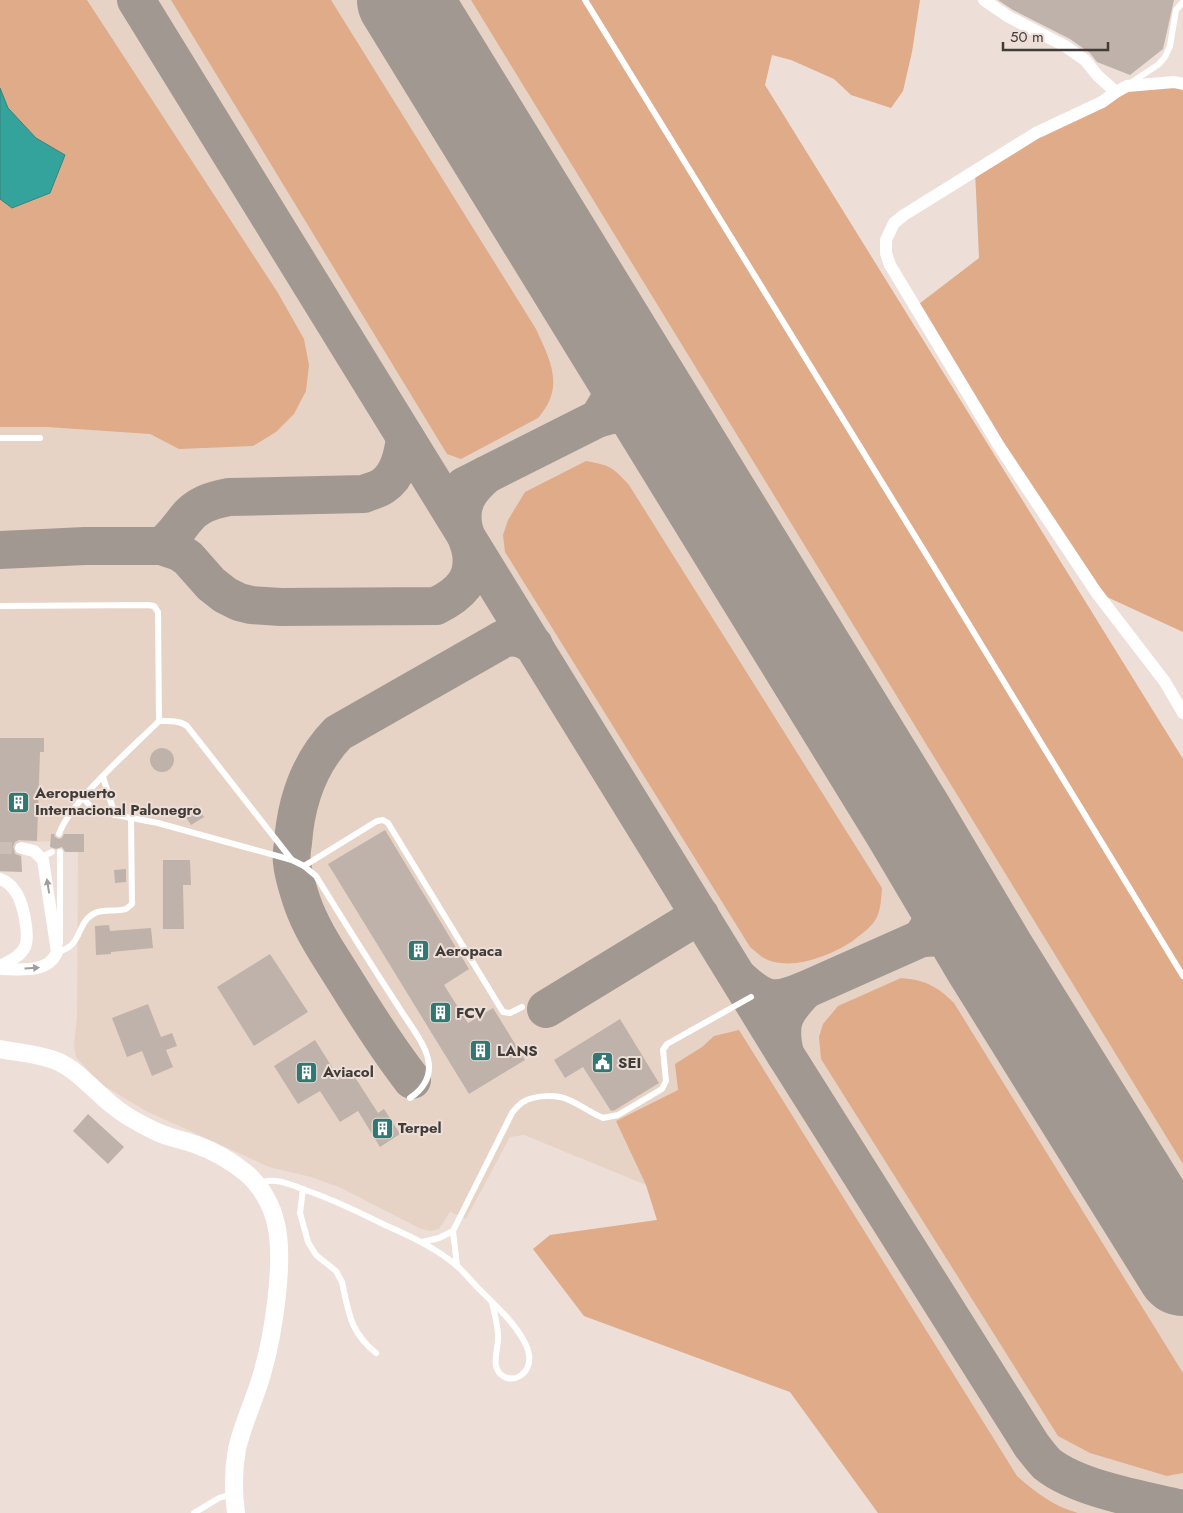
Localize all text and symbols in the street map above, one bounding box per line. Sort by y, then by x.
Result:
scale bar [1003,20,1108,52]
text: 50 m [1010,26,1044,48]
place label: Aeropuerto Internacional Palonegro [34,782,202,821]
building icon: Aeropuerto Internacional Palonegro [7,790,31,814]
one-way arrow [43,878,51,894]
building icon: Aeropaca [407,939,431,963]
place label: Aeropaca [434,940,502,962]
one-way arrow [24,963,40,971]
building icon: FCV [428,1001,452,1025]
place label: FCV [456,1002,487,1024]
building icon: LANS [469,1039,493,1063]
place label: LANS [497,1040,538,1062]
public building icon: SEI [590,1051,614,1075]
place label: SEI [618,1052,641,1074]
building icon: Aviacol [295,1060,319,1084]
place label: Aviacol [322,1061,374,1083]
building icon: Terpel [370,1116,394,1140]
place label: Terpel [398,1117,442,1139]

